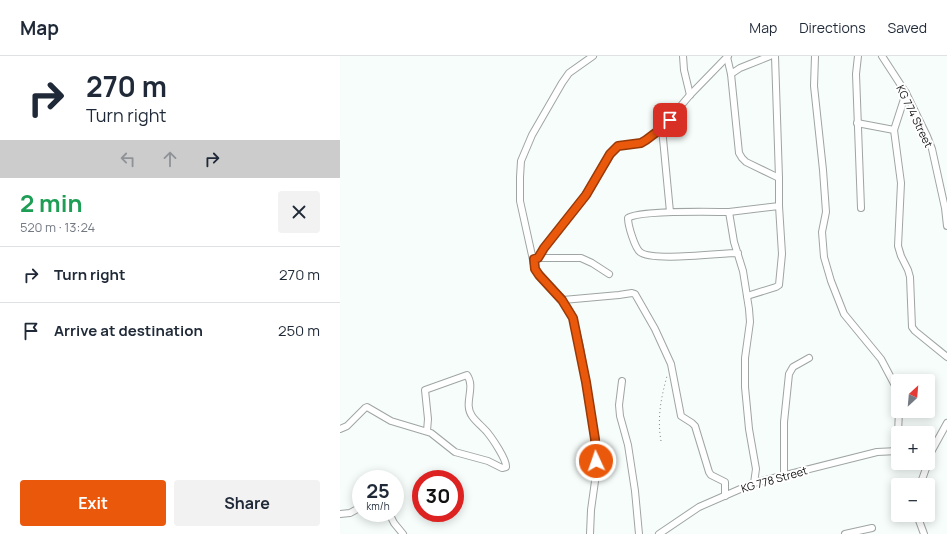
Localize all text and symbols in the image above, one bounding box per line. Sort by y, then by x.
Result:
text: Map [20,15,59,41]
text: Map [749,18,777,37]
text: Directions [799,18,866,37]
text: Saved [888,18,927,37]
text: 270 m [86,67,167,105]
icon: right [20,72,72,124]
street label: KG 774 Street [893,82,937,150]
text: Turn right [86,103,167,127]
pin [653,103,687,137]
icon: arrive [659,109,681,131]
icon: left [117,148,139,170]
icon: ahead [159,148,181,170]
icon: right [201,148,223,170]
text: 2 min [20,186,82,219]
button: close [278,191,320,233]
text: 520 m · 13:24 [20,218,95,236]
icon: right [20,264,42,286]
text: Turn right [54,264,125,285]
text: 270 m [279,264,320,285]
icon: arrive [20,320,42,342]
text: Arrive at destination [54,320,203,341]
text: 250 m [278,320,320,341]
north arrow [891,374,935,418]
map controls [891,374,935,522]
button: + [891,426,935,470]
position arrow [575,440,617,482]
street label: KG 778 Street [739,462,809,496]
speed limit sign: 30 [412,470,464,522]
text: 25 [366,477,390,504]
button: − [891,478,935,522]
button: Exit [20,480,166,526]
button: Share [174,480,320,526]
text: km/h [366,499,390,513]

